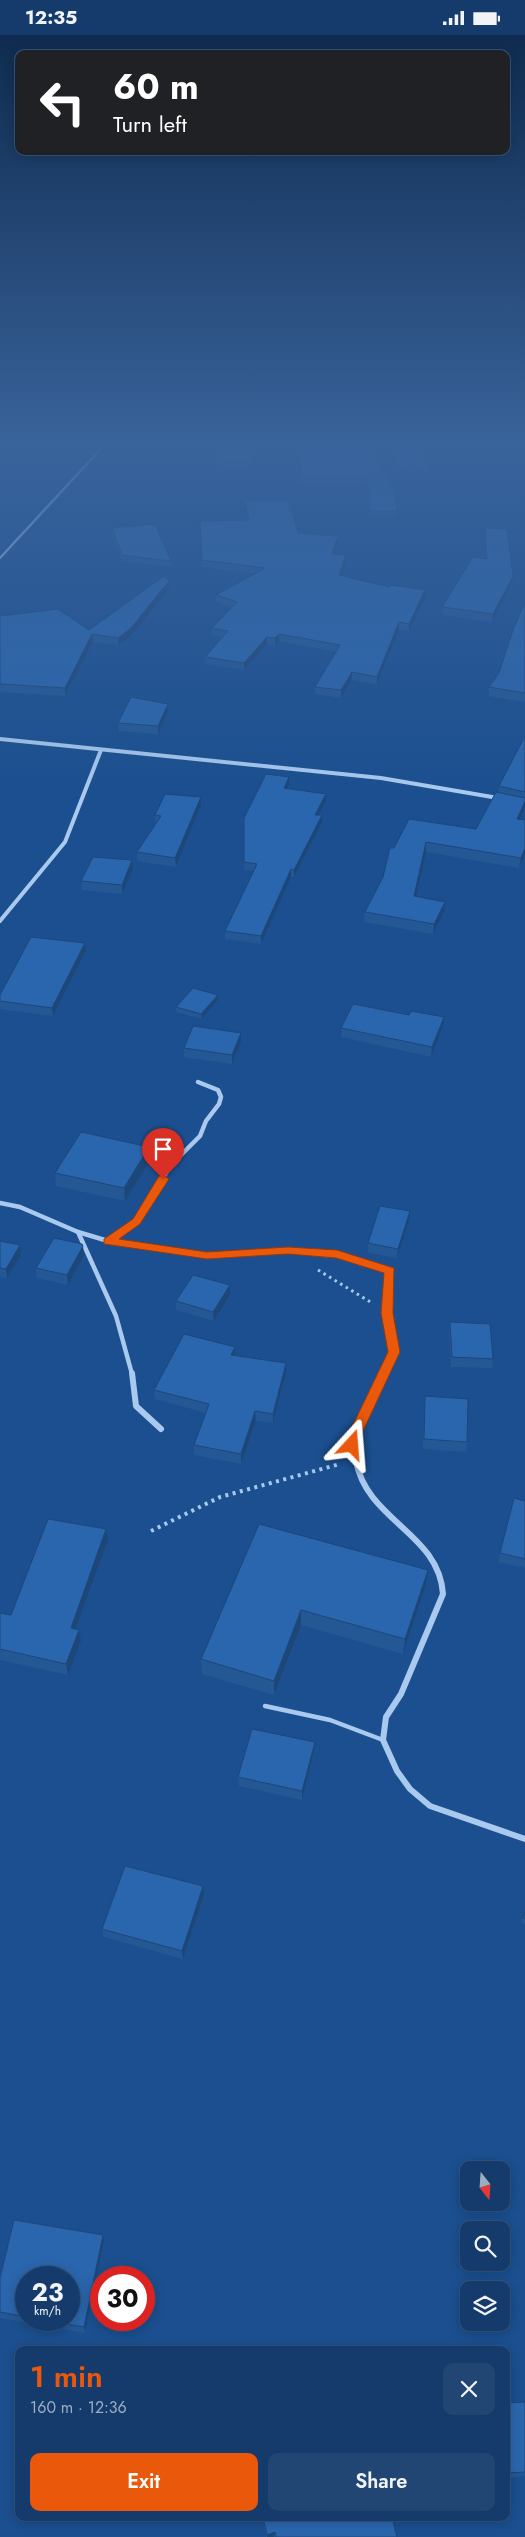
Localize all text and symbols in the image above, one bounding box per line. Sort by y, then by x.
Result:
text: 12:35 [25,4,77,31]
text: 60 m [113,62,199,112]
icon: left [30,70,95,135]
text: Turn left [113,108,187,140]
pin [142,1128,184,1179]
icon: arrive [149,1135,177,1163]
position arrow [325,1418,377,1470]
north arrow [460,2161,510,2211]
map controls [460,2161,510,2331]
button: search [460,2221,510,2271]
speed limit sign: 30 [90,2266,155,2331]
text: 23 [32,2274,63,2310]
button: layers [460,2281,510,2331]
text: km/h [34,2302,61,2320]
text: 1 min [30,2355,103,2398]
button: close [443,2363,495,2415]
text: 160 m · 12:36 [30,2396,127,2419]
button: Exit [30,2453,258,2511]
button: Share [268,2453,495,2511]

